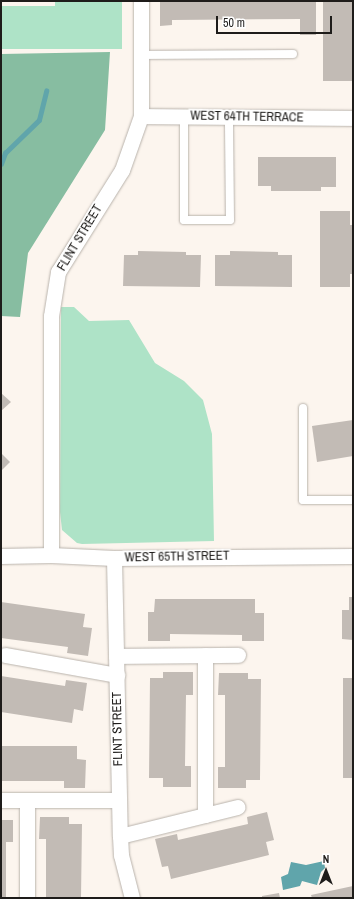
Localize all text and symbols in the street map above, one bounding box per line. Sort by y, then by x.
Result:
scale bar [218,8,334,34]
text: 50 m [223,15,245,31]
street label: WEST 64TH TERRACE [190,108,304,126]
street label: FLINT STREET [54,202,106,274]
street label: WEST 65TH STREET [124,548,230,566]
street label: FLINT STREET [110,692,126,766]
north arrow [306,851,346,891]
text: N [323,852,329,866]

